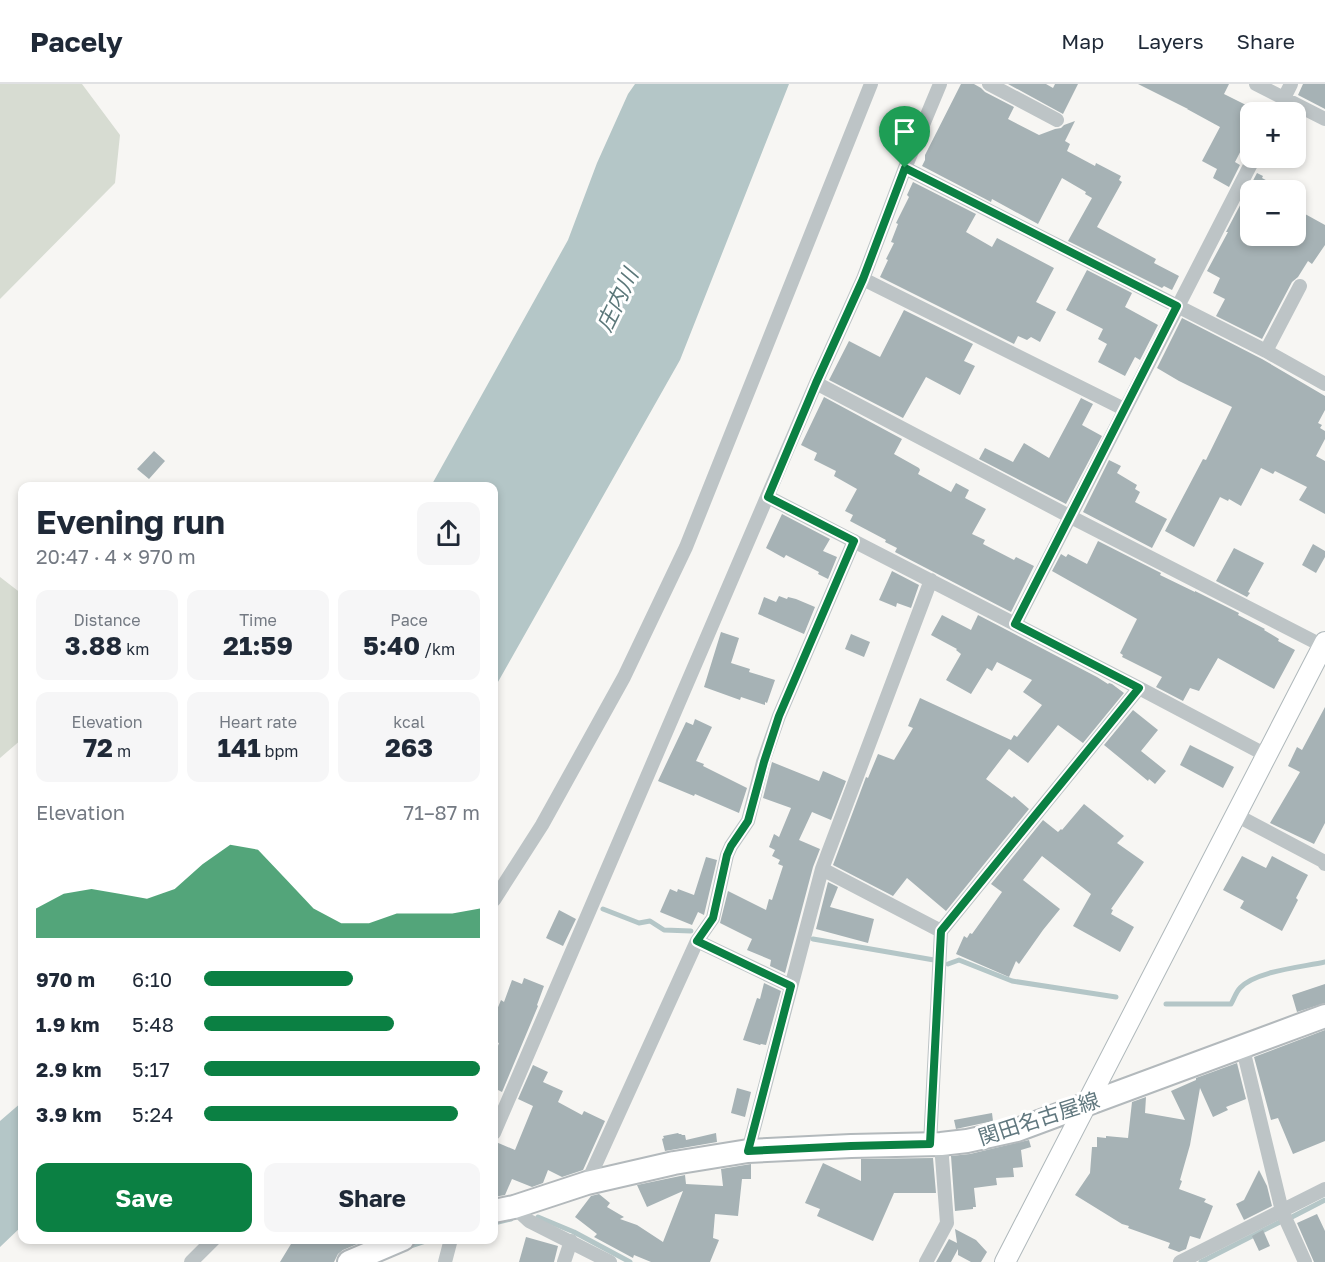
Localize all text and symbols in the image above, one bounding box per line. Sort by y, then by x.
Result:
text: Pacely [30,25,123,58]
text: Map [1061,28,1104,54]
text: Layers [1137,28,1204,54]
text: Share [1237,28,1295,54]
map controls [1240,102,1306,246]
button: + [1240,102,1306,168]
pin [879,106,930,168]
icon: arrive [888,115,921,148]
button: − [1240,180,1306,246]
water label: 庄内川 [590,262,644,335]
text: Evening run [36,502,225,541]
button: share [417,502,480,565]
text: 20:47 · 4 × 970 m [36,544,196,568]
text: Distance [73,610,141,630]
text: Time [239,610,277,630]
text: Pace [390,610,428,630]
text: 3.88 [65,630,122,661]
text: 21:59 [223,630,293,661]
text: 5:40 [363,630,420,661]
text: km [122,639,149,659]
text: /km [420,639,455,659]
text: Elevation [71,712,143,732]
text: Heart rate [219,712,297,732]
text: kcal [393,712,425,732]
text: 72 [83,732,113,763]
text: 141 [218,732,261,763]
text: 263 [385,732,433,763]
text: m [113,741,131,761]
text: bpm [261,741,298,761]
text: Elevation [36,800,125,824]
text: 71–87 m [404,800,480,824]
text: 970 m [36,967,95,991]
text: 6:10 [132,967,172,991]
text: 1.9 km [36,1012,100,1036]
text: 5:48 [132,1012,174,1036]
text: 2.9 km [36,1057,101,1081]
text: 5:17 [132,1057,170,1081]
street label: 関田名古屋線 [975,1086,1103,1150]
text: 3.9 km [36,1102,101,1126]
text: 5:24 [132,1102,173,1126]
button: Save [36,1163,252,1232]
button: Share [264,1163,480,1232]

